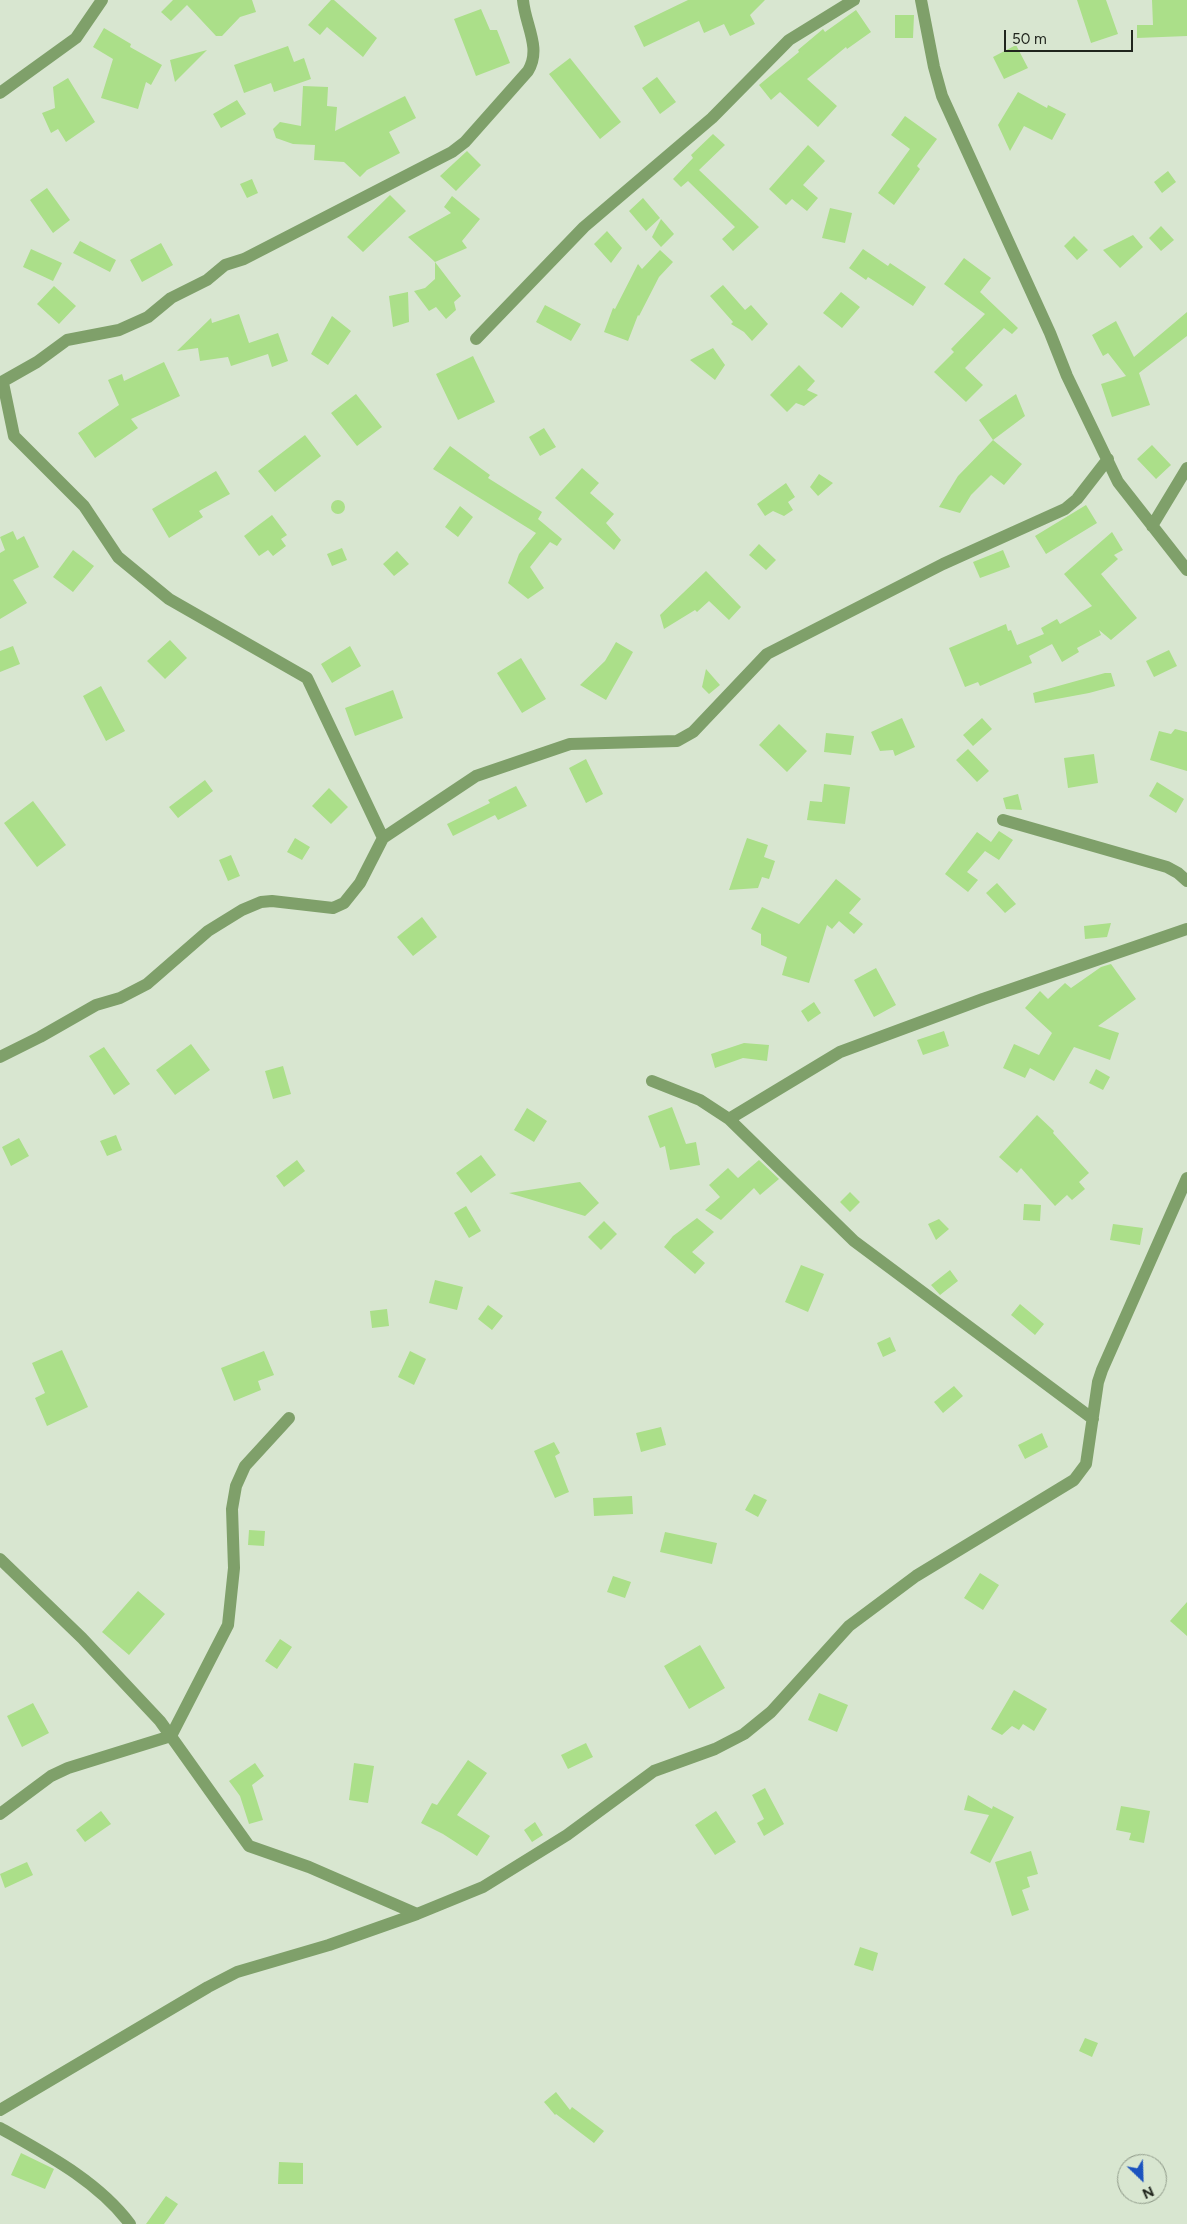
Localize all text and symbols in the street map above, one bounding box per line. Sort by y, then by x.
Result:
scale bar [1007,20,1136,52]
text: 50 m [1012,30,1047,48]
north arrow [1117,2154,1167,2204]
text: N [1140,2182,1156,2202]

